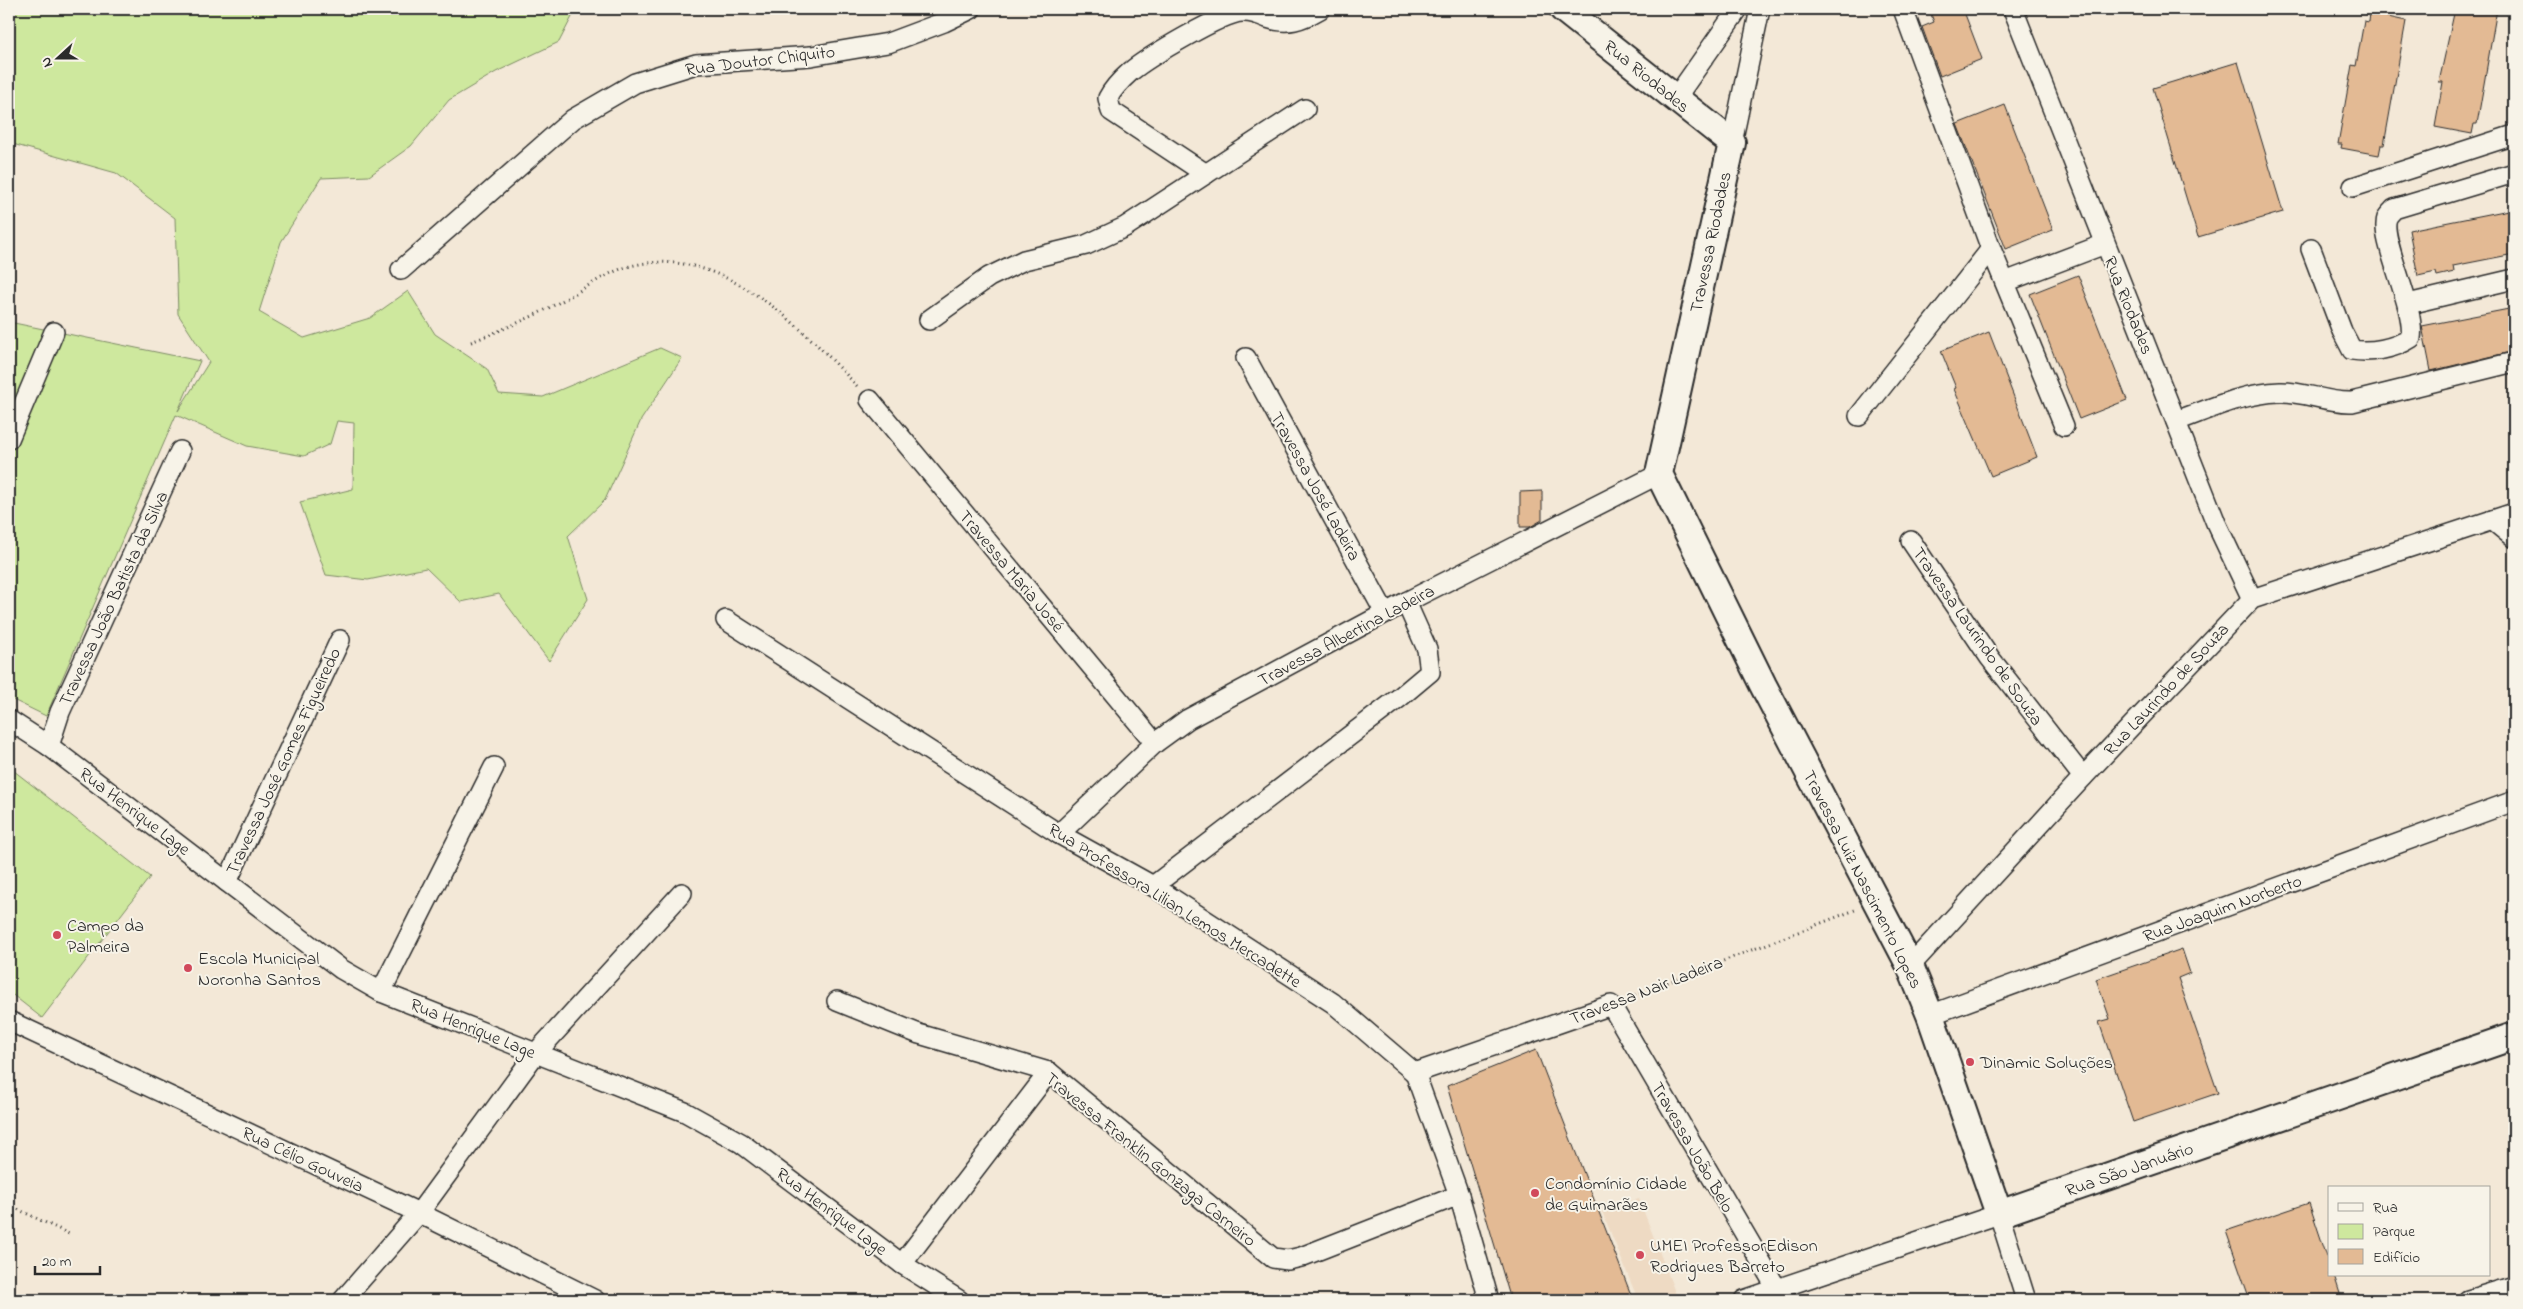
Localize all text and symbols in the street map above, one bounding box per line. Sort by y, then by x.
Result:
north arrow [32,32,82,82]
street label: Rua Riodades [1597,35,1694,120]
street label: Rua Doutor Chiquito [684,40,837,84]
text: N [36,54,59,70]
street label: Travessa Riodades [1684,170,1740,315]
street label: Rua Riodades [2096,253,2159,359]
street label: Travessa José Ladeira [1262,408,1366,566]
street label: Travessa João Batista da Silva [54,487,176,710]
street label: Travessa Maria José [951,505,1070,640]
street label: Travessa Laurindo de Souza [1905,542,2048,732]
street label: Travessa Albertina Ladeira [1254,579,1440,694]
street label: Rua Laurindo de Souza [2099,618,2236,763]
street label: Travessa José Gomes Figueiredo [221,644,350,880]
street label: Rua Henrique Lage [72,762,196,864]
street label: Travessa Luiz Nascimento Lopes [1795,766,1928,994]
street label: Rua Professora Lilian Lemos Mercadette [1042,818,1306,996]
street label: Rua Joaquim Norberto [2140,869,2306,951]
place label: Campo da Palmeira [67,914,144,961]
marker: Campo da Palmeira [51,929,63,941]
place label: Escola Municipal Noronha Santos [198,947,321,994]
street label: Travessa Nair Ladeira [1566,951,1727,1033]
marker: Escola Municipal Noronha Santos [182,962,194,974]
street label: Rua Henrique Lage [405,993,540,1068]
place label: Dinamic Soluções [1979,1051,2113,1077]
marker: Dinamic Soluções [1964,1056,1976,1068]
street label: Travessa Franklin Gonzaga Carneiro [1038,1067,1261,1255]
street label: Travessa João Belo [1643,1078,1739,1218]
street label: Rua Célio Gouveia [237,1121,367,1200]
street label: Rua São Januário [2062,1137,2197,1205]
street label: Rua Henrique Lage [769,1162,893,1264]
place label: Condomínio Cidade de Guimarães [1545,1172,1688,1219]
legend [2328,1186,2490,1276]
marker: Condomínio Cidade de Guimarães [1529,1187,1541,1199]
text: Rua [2373,1197,2398,1219]
text: Parque [2373,1221,2415,1243]
place label: UMEI ProfessorEdison Rodrigues Barreto [1650,1234,1818,1282]
scale bar [35,1244,100,1276]
text: Edifício [2373,1247,2420,1269]
marker: UMEI ProfessorEdison Rodrigues Barreto [1634,1249,1646,1261]
text: 20 m [42,1251,72,1273]

